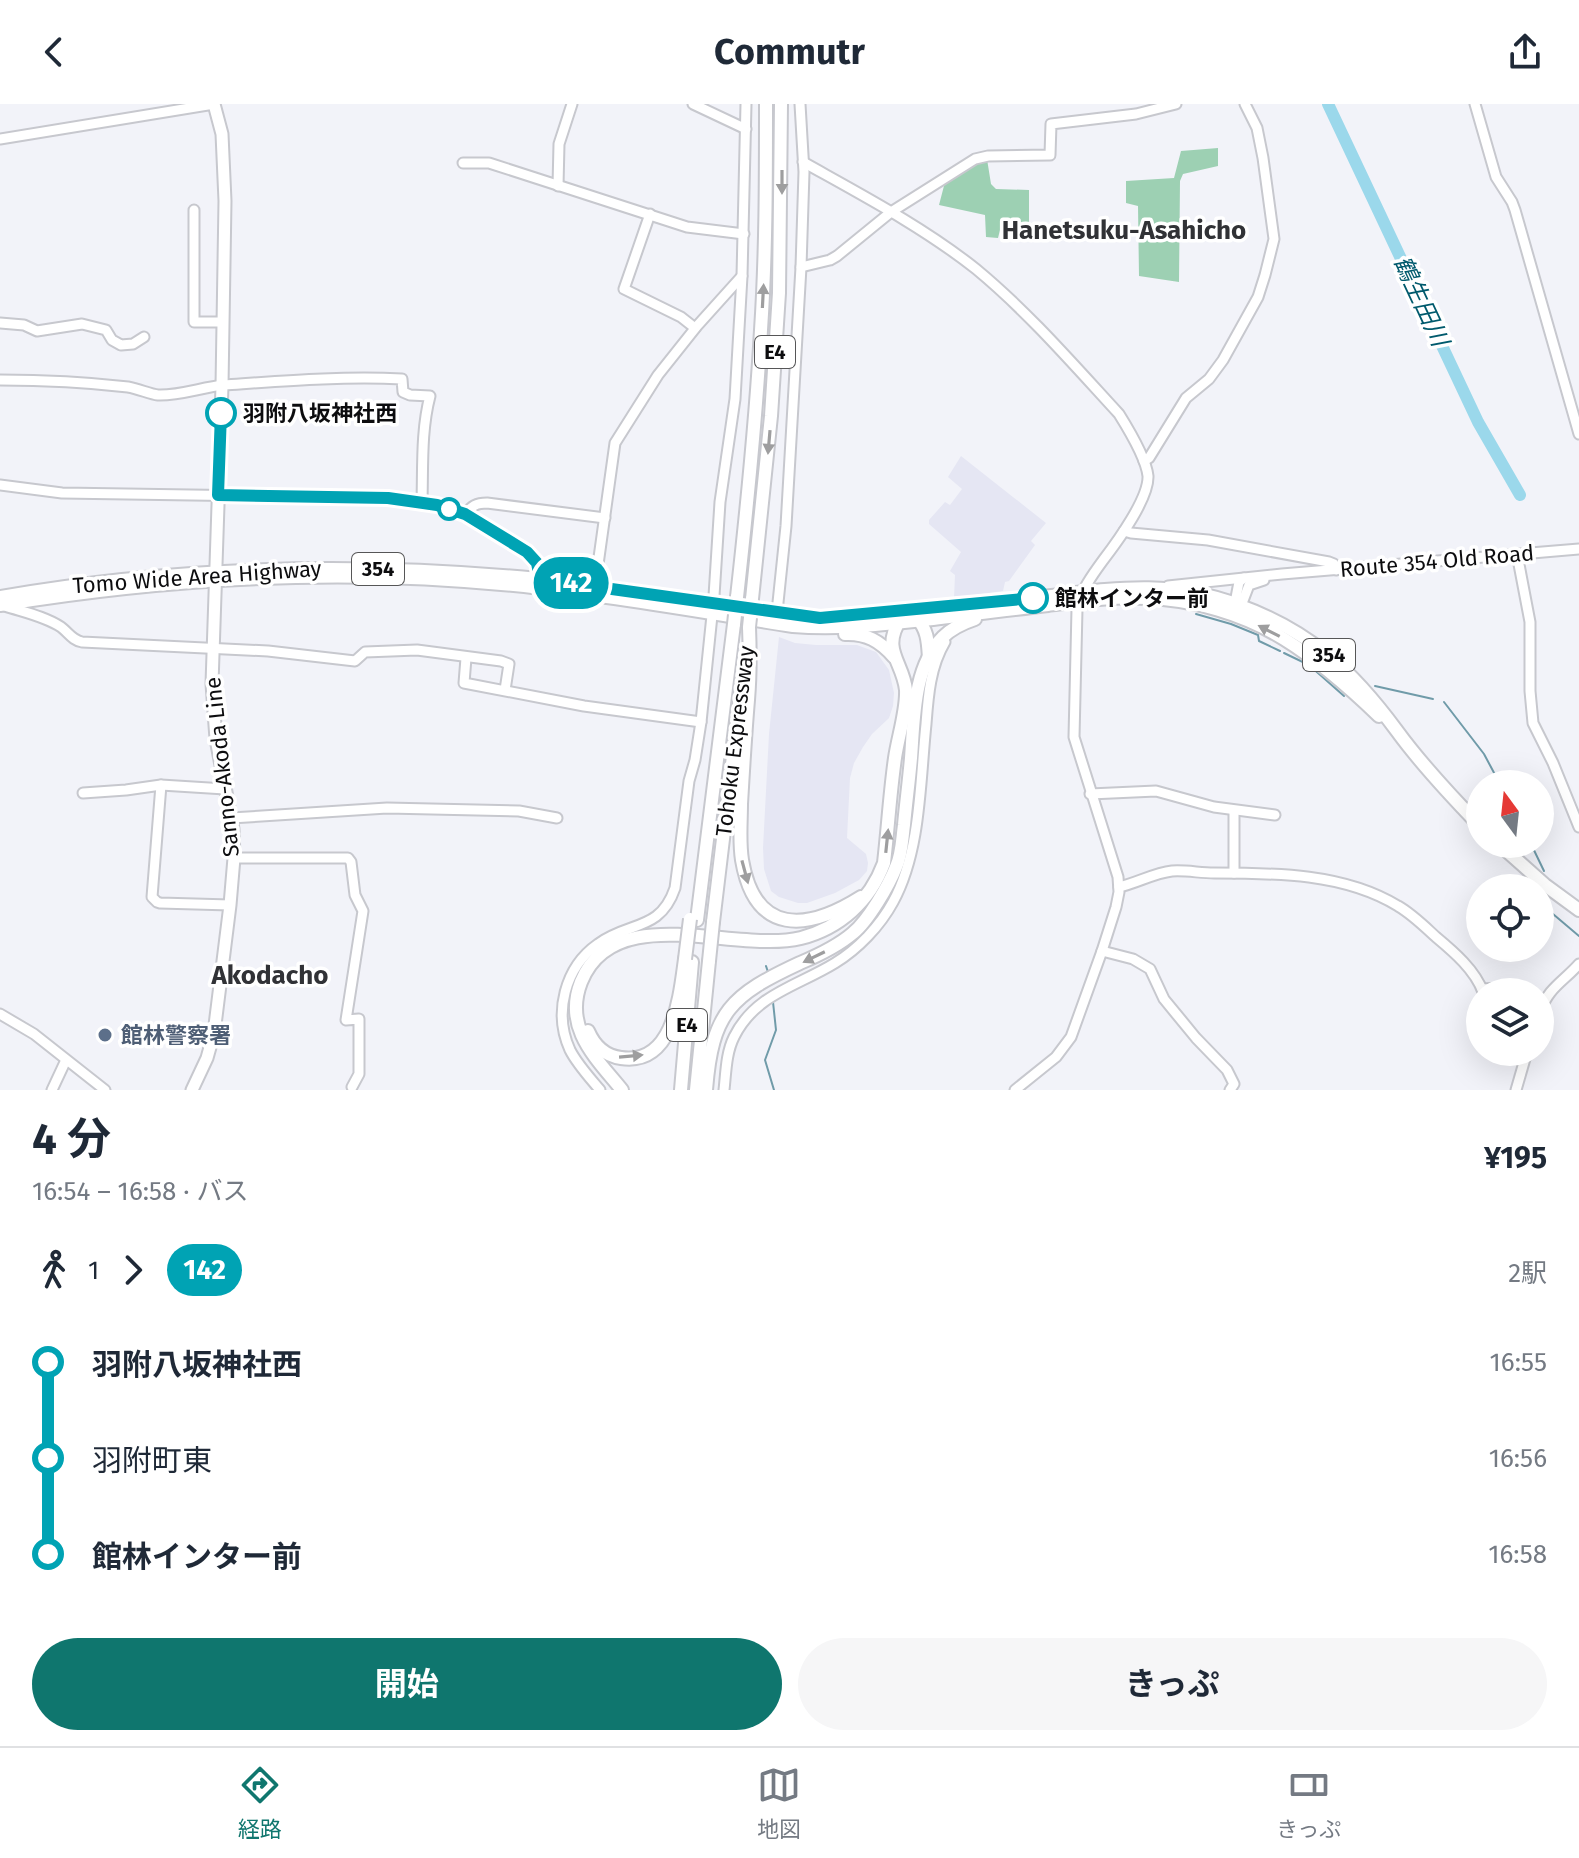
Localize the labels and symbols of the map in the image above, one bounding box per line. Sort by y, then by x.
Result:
one-way arrow [776,170,788,195]
district label: Hanetsuku-Asahicho [1002,215,1246,246]
water label: 鶴生田川 [1388,252,1455,353]
one-way arrow [757,283,770,308]
road number: E4 [755,336,795,368]
marker: 羽附八坂神社西 [206,398,236,428]
place label: 羽附八坂神社西 [243,400,397,427]
one-way arrow [762,430,775,455]
unlabelled marker [438,498,460,520]
street label: Route 354 Old Road [1339,539,1535,583]
road number: 354 [352,553,404,585]
street label: Tomo Wide Area Highway [72,555,322,599]
line badge: 142 [525,557,617,609]
marker: 館林インター前 [1018,583,1048,613]
place label: 館林インター前 [1055,585,1209,612]
one-way arrow [1258,625,1281,638]
road number: 354 [1303,639,1355,671]
street label: Tohoku Expressway [710,644,760,838]
street label: Sanno-Akoda Line [199,676,245,858]
north arrow [1466,770,1554,858]
one-way arrow [880,828,893,853]
one-way arrow [740,859,752,884]
one-way arrow [802,950,826,964]
district label: Akodacho [210,960,329,991]
road number: E4 [667,1009,707,1041]
place label: 館林警察署 [121,1022,231,1049]
marker: 館林警察署 [96,1026,114,1044]
one-way arrow [618,1049,643,1062]

